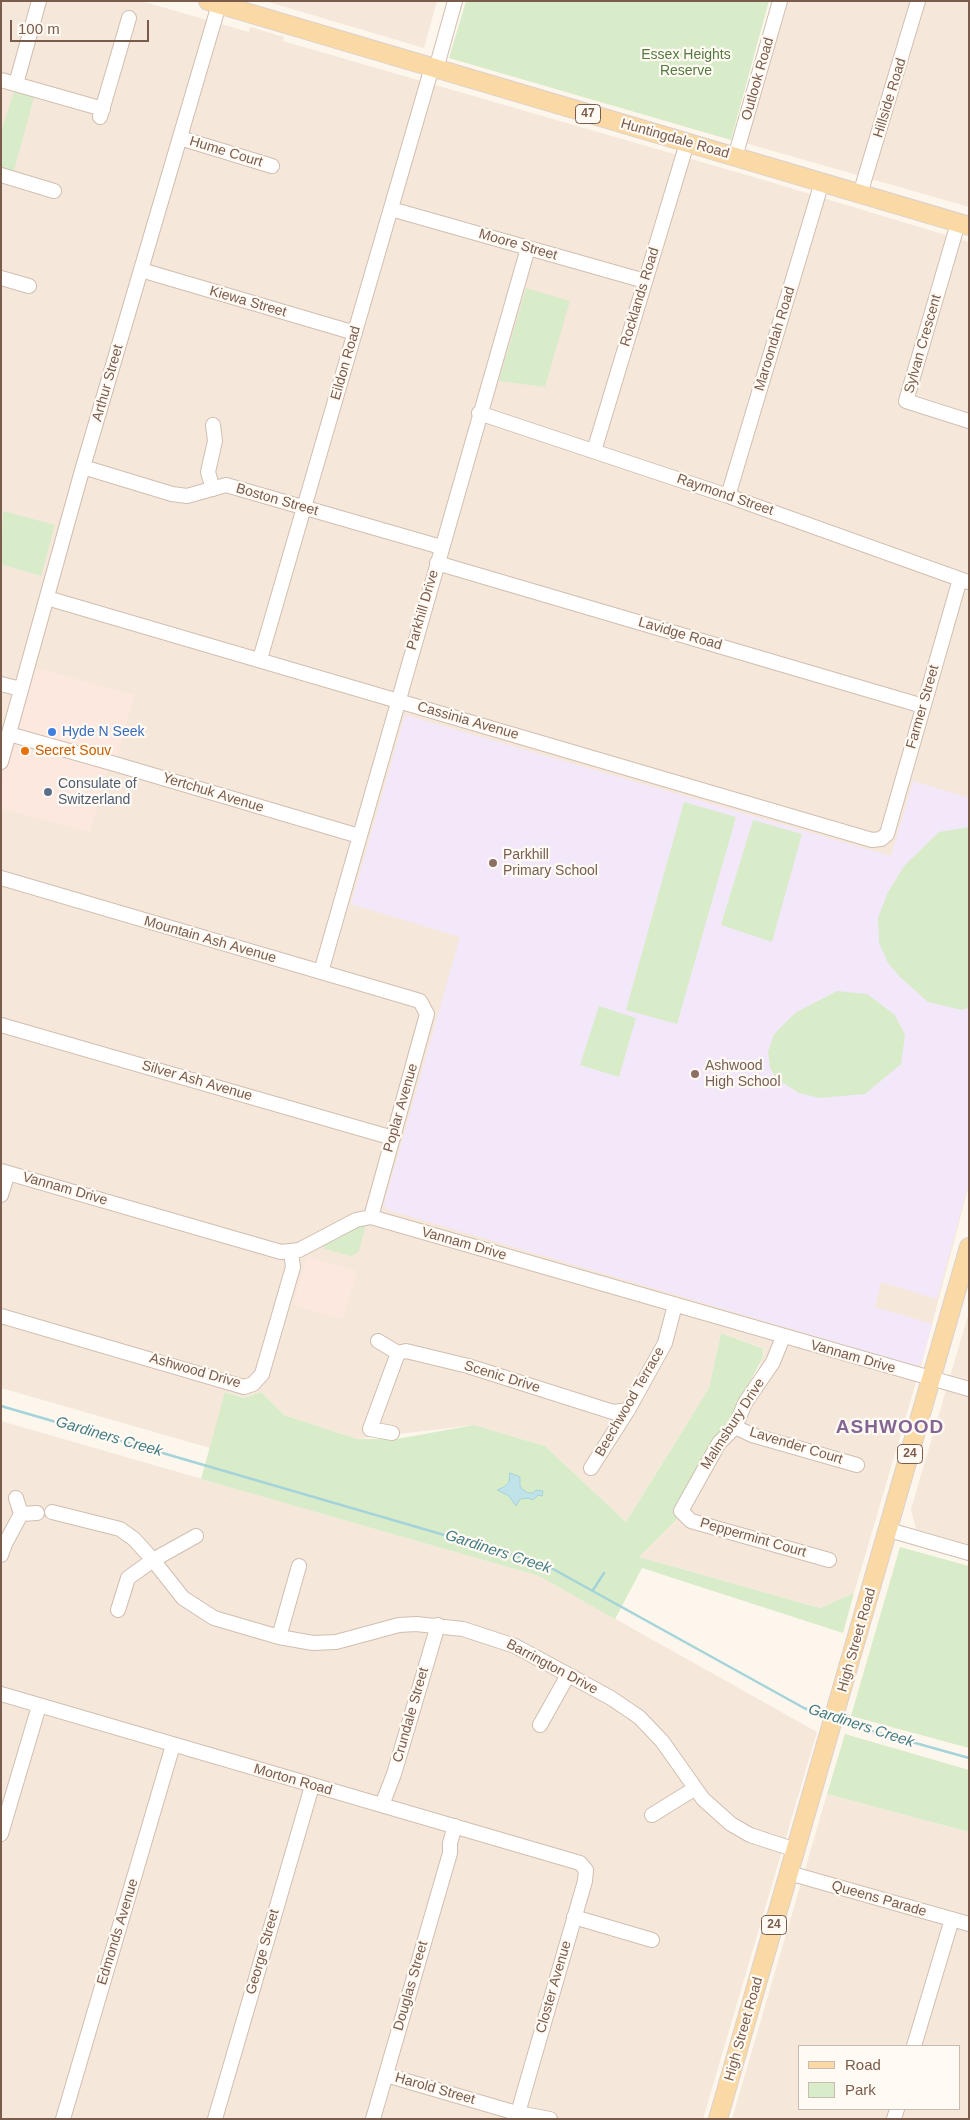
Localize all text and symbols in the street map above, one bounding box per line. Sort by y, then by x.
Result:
scale bar [12,10,151,42]
text: 100 m [18,20,60,37]
street label: Outlook Road [738,36,778,122]
park label: Essex Heights Reserve [641,47,731,80]
street label: Hillside Road [870,56,910,140]
road number: 47 [576,105,600,124]
street label: Huntingdale Road [619,115,731,163]
street label: Hume Court [187,133,265,171]
street label: Moore Street [477,226,559,264]
street label: Rocklands Road [617,245,663,349]
street label: Kiewa Street [208,283,288,321]
street label: Maroondah Road [751,285,799,393]
street label: Sylvan Crescent [901,293,945,395]
street label: Eildon Road [327,324,365,402]
street label: Arthur Street [89,343,127,423]
street label: Raymond Street [674,471,776,519]
street label: Boston Street [234,480,320,520]
street label: Parkhill Drive [404,568,442,652]
street label: Lavidge Road [636,614,724,654]
street label: Farmer Street [903,663,943,751]
street label: Cassinia Avenue [415,698,521,744]
place label: Hyde N Seek [62,724,144,740]
marker: Hyde N Seek [46,726,58,738]
place label: Secret Souv [35,743,111,759]
marker: Secret Souv [19,745,31,757]
street label: Yertchuk Avenue [160,770,266,816]
place label: Consulate of Switzerland [58,776,137,809]
marker: Consulate of Switzerland [42,786,54,798]
place label: Parkhill Primary School [503,847,598,880]
marker: Parkhill Primary School [487,857,499,869]
street label: Mountain Ash Avenue [142,913,278,967]
street label: Silver Ash Avenue [140,1057,254,1105]
place label: Ashwood High School [705,1058,780,1090]
street label: Poplar Avenue [380,1062,422,1154]
marker: Ashwood High School [689,1068,701,1080]
street label: Vannam Drive [21,1169,109,1209]
street label: Vannam Drive [420,1224,508,1264]
street label: Vannam Drive [809,1337,897,1377]
street label: Beechwood Terrace [592,1344,668,1460]
street label: Ashwood Drive [147,1350,243,1392]
street label: Scenic Drive [462,1357,542,1397]
street label: Malmsbury Drive [697,1375,769,1473]
water label: Gardiners Creek [54,1413,164,1461]
district label: ASHWOOD [835,1417,945,1439]
street label: Lavender Court [747,1424,845,1468]
road number: 24 [898,1445,922,1464]
street label: Peppermint Court [698,1515,808,1561]
water label: Gardiners Creek [443,1526,553,1578]
street label: High Street Road [834,1586,880,1694]
street label: Barrington Drive [503,1636,601,1698]
street label: Crundale Street [389,1666,433,1764]
water label: Gardiners Creek [806,1700,916,1752]
street label: Morton Road [252,1761,334,1799]
street label: Edmonds Avenue [94,1877,142,1987]
street label: Queens Parade [830,1877,928,1921]
street label: George Street [243,1907,283,1997]
road number: 24 [762,1916,786,1934]
street label: Douglas Street [390,1939,432,2033]
street label: Closter Avenue [533,1939,575,2035]
street label: High Street Road [721,1975,767,2083]
legend [798,2045,960,2110]
text: Road [845,2056,881,2073]
street label: Harold Street [393,2070,477,2108]
text: Park [845,2081,876,2098]

